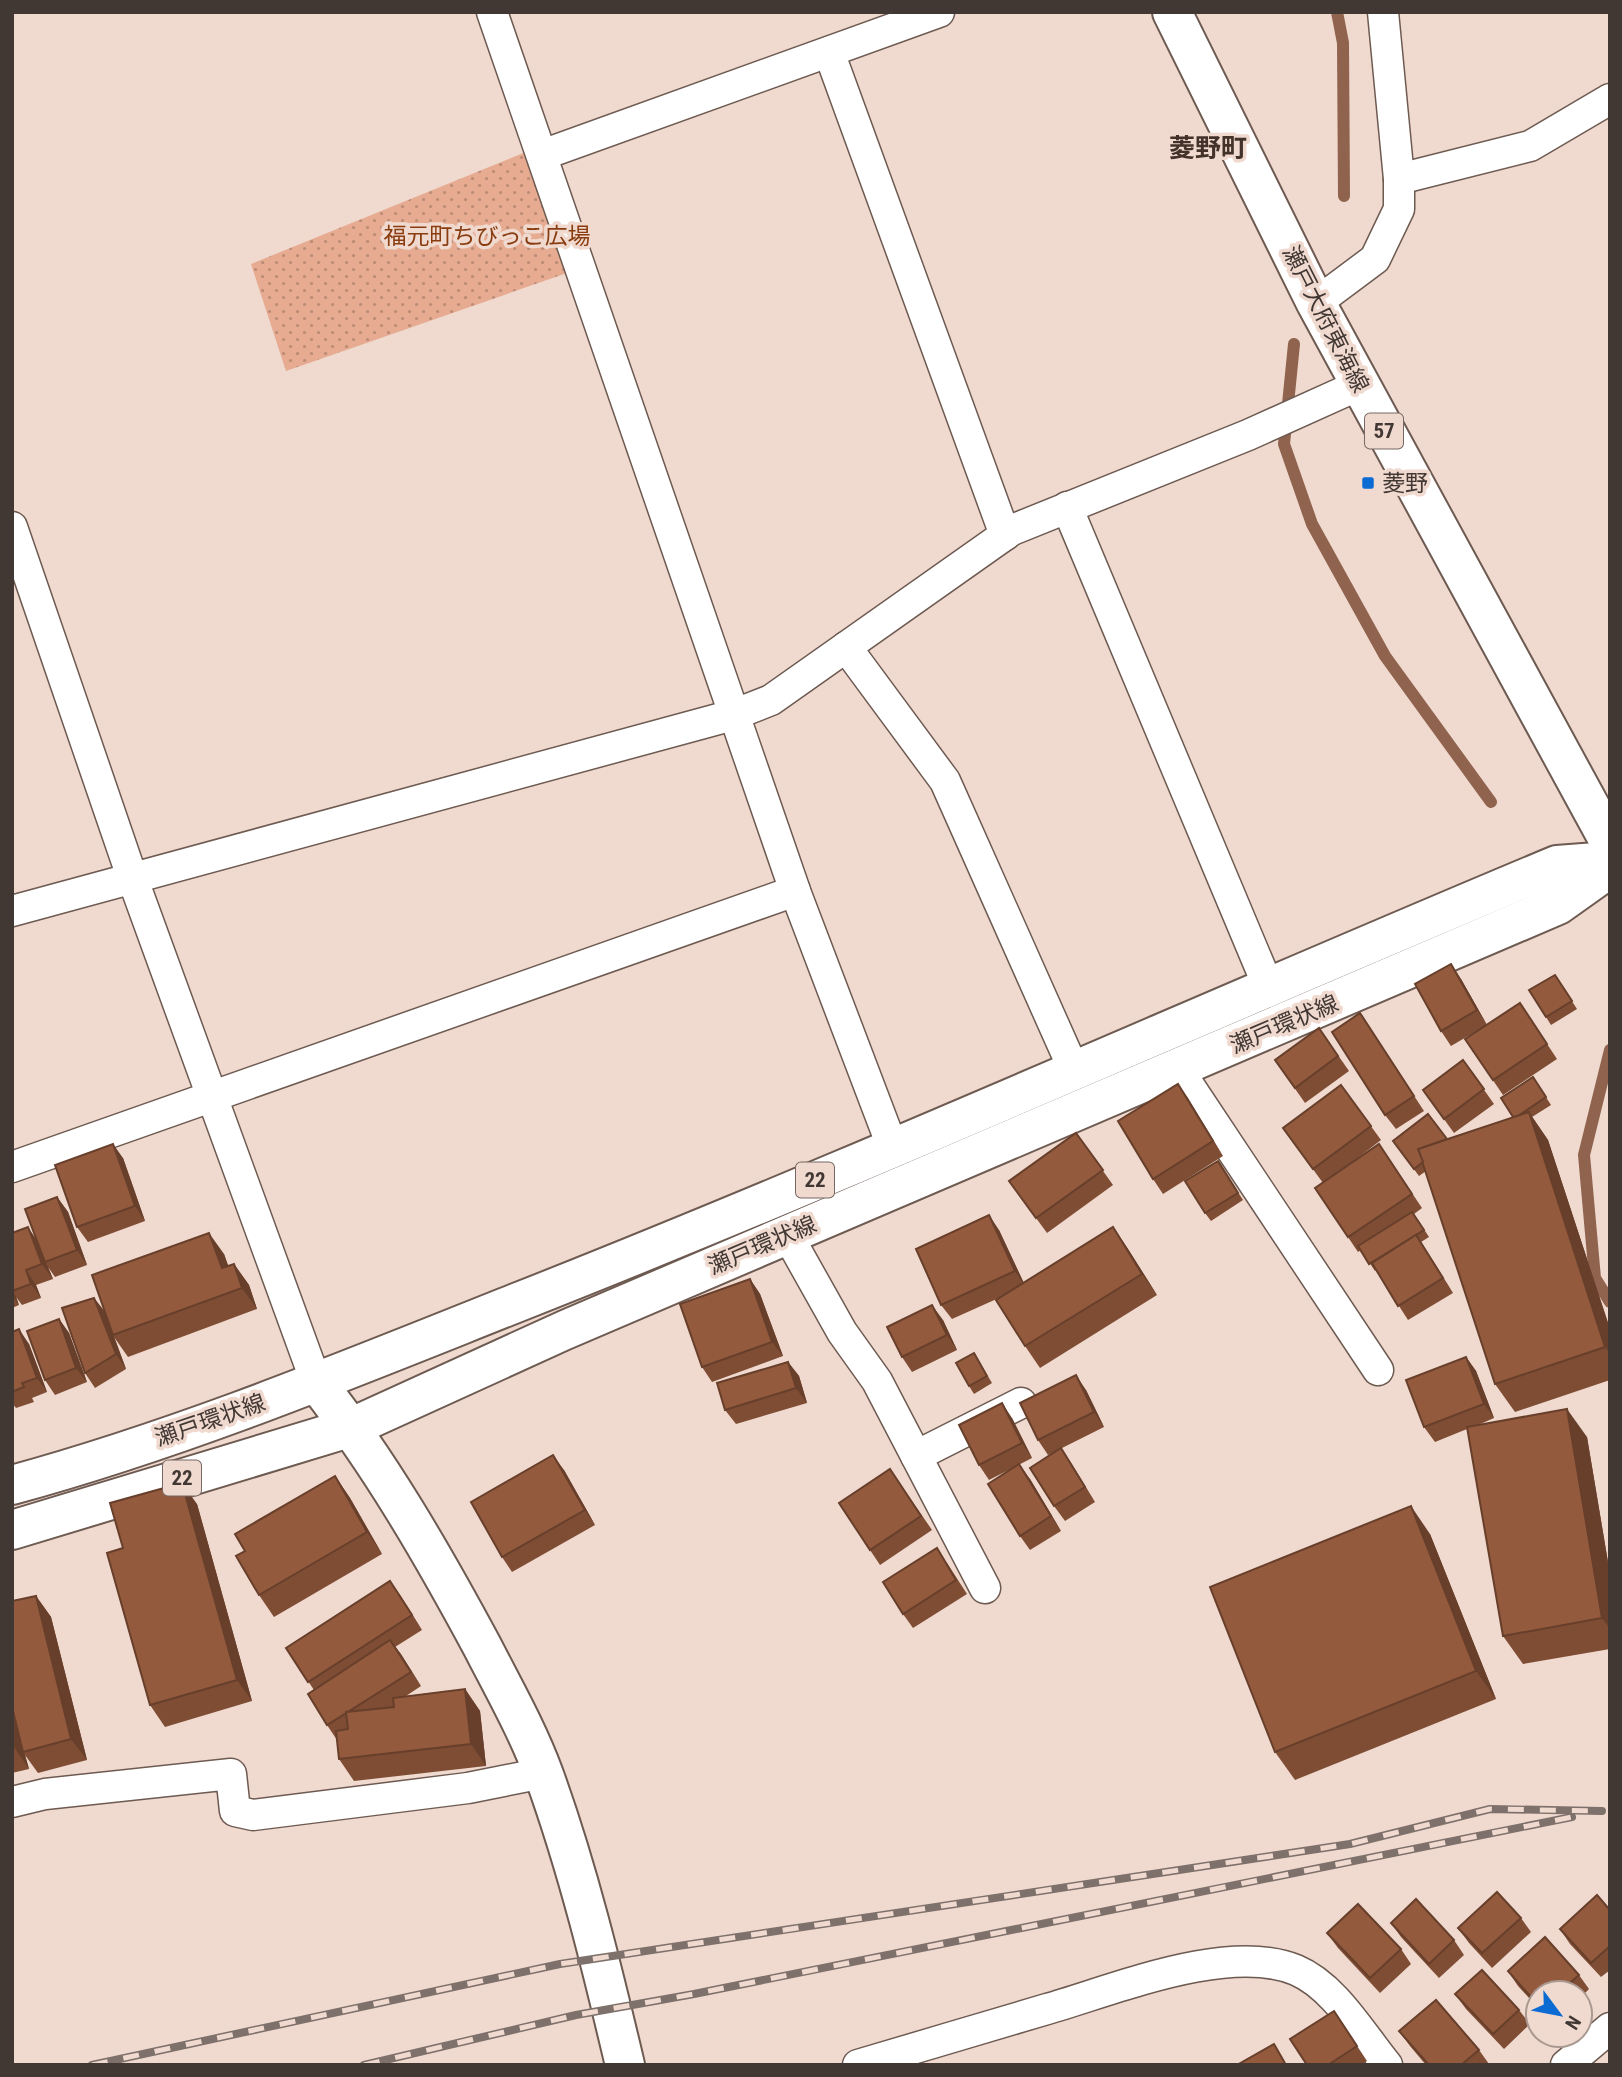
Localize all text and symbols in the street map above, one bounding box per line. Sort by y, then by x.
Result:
district label: 菱野町 [1169,133,1247,163]
park label: 福元町ちびっこ広場 [384,223,591,250]
street label: 瀬戸大府東海線 [1277,241,1374,397]
road number: 57 [1365,414,1403,448]
place label: 菱野 [1382,470,1428,497]
marker: 菱野 [1360,475,1376,491]
street label: 瀬戸環状線 [1226,990,1342,1059]
road number: 22 [796,1162,834,1198]
street label: 瀬戸環状線 [704,1211,820,1280]
street label: 瀬戸環状線 [151,1389,269,1452]
road number: 22 [163,1460,201,1496]
north arrow [1524,1979,1594,2049]
text: N [1560,2012,1586,2034]

